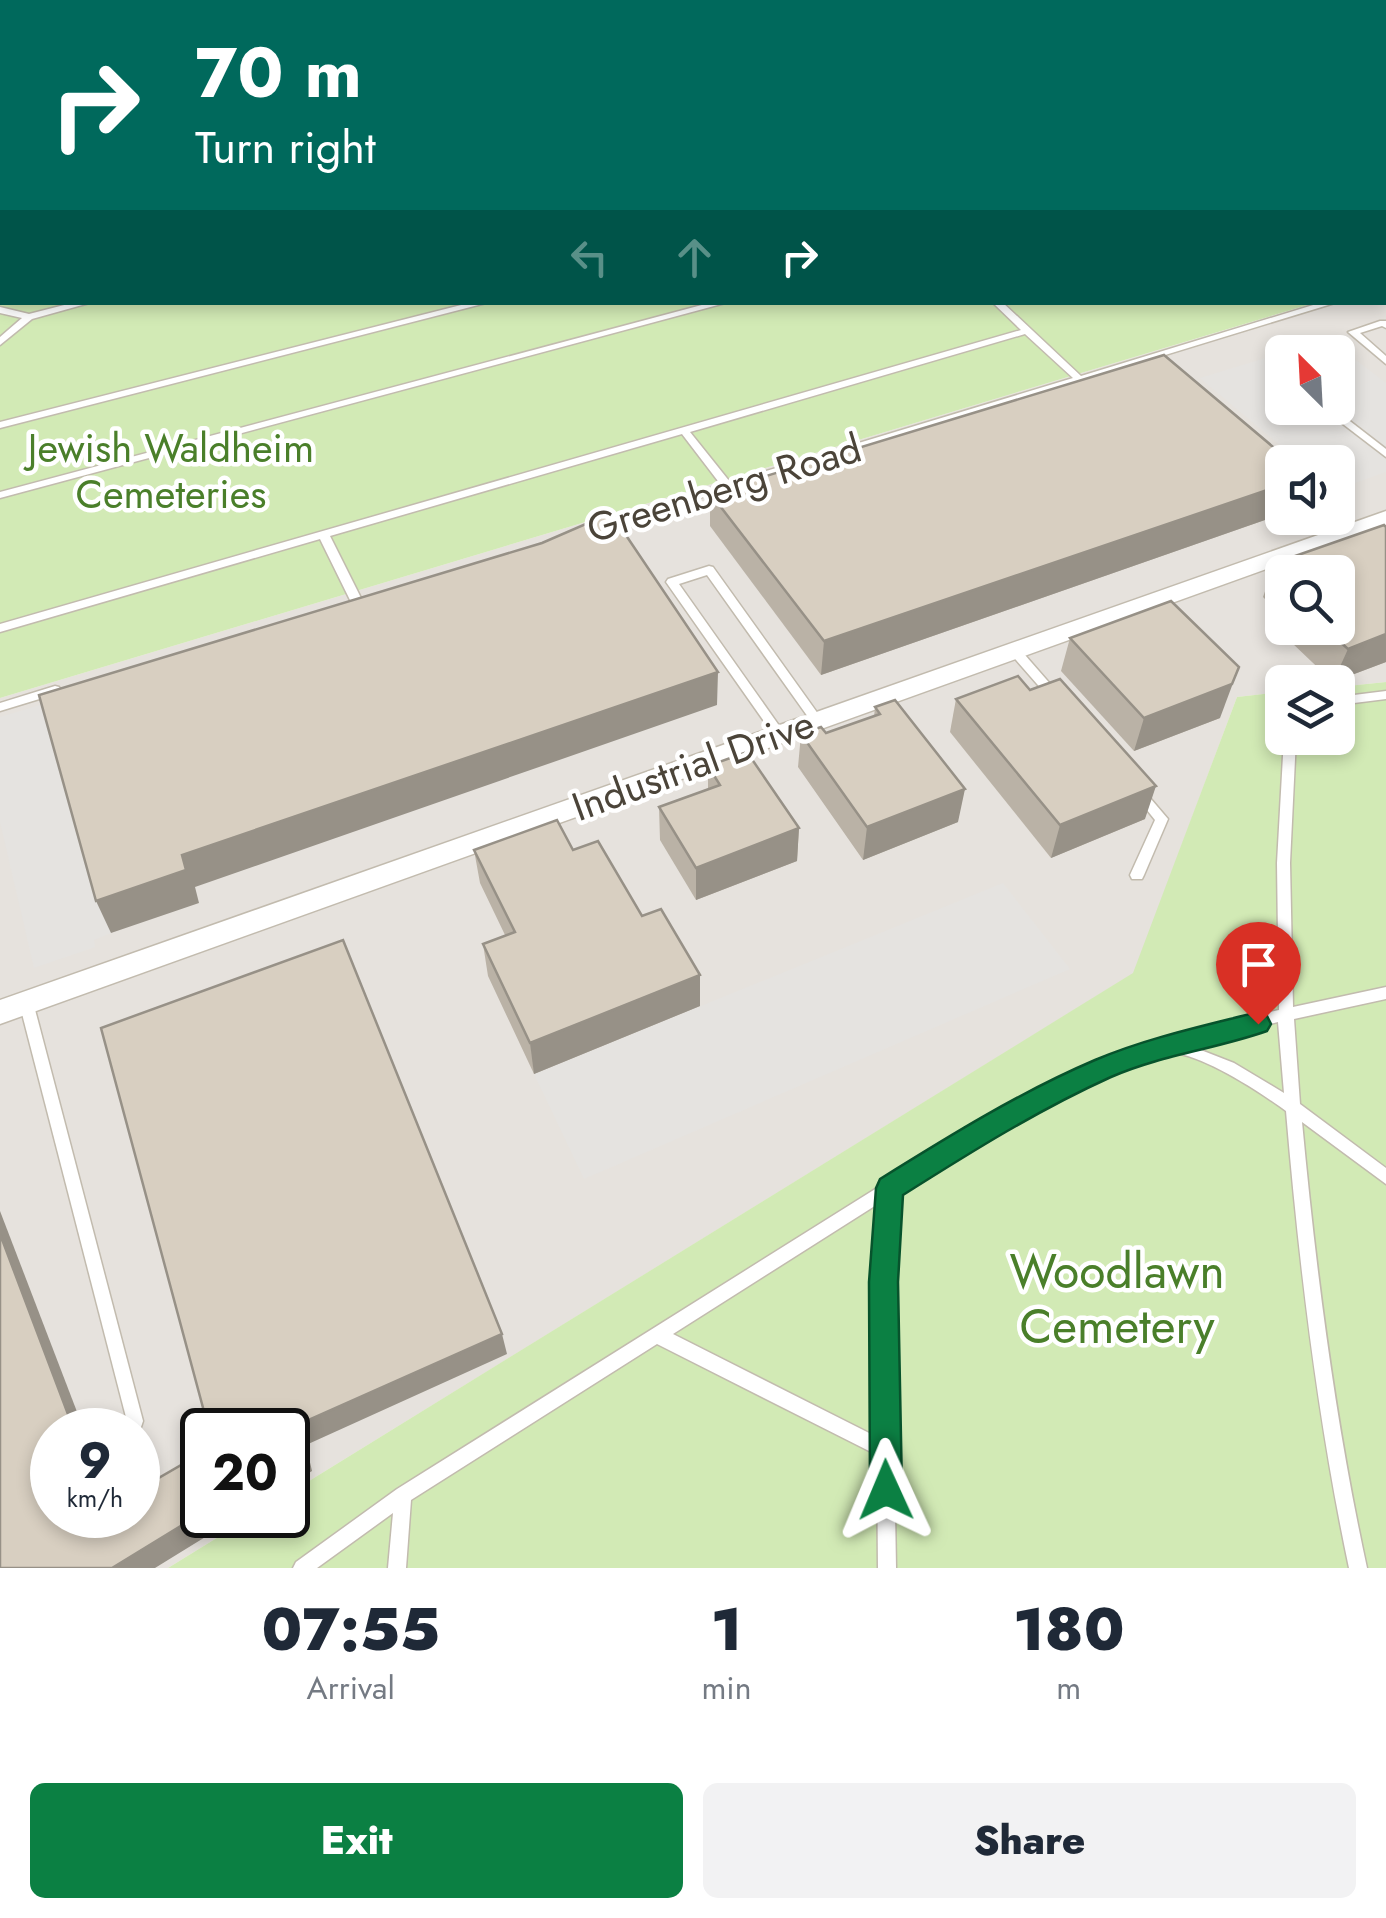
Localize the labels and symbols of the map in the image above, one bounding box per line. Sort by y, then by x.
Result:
north arrow [1265,335,1355,425]
park label: Jewish Waldheim Cemeteries [23,419,314,523]
street label: Greenberg Road [580,419,868,557]
street label: Industrial Drive [564,694,822,836]
pin [1216,922,1301,1025]
park label: Woodlawn Cemetery [1009,1237,1225,1361]
speed limit sign: 20 [180,1408,310,1538]
position arrow [834,1438,938,1542]

